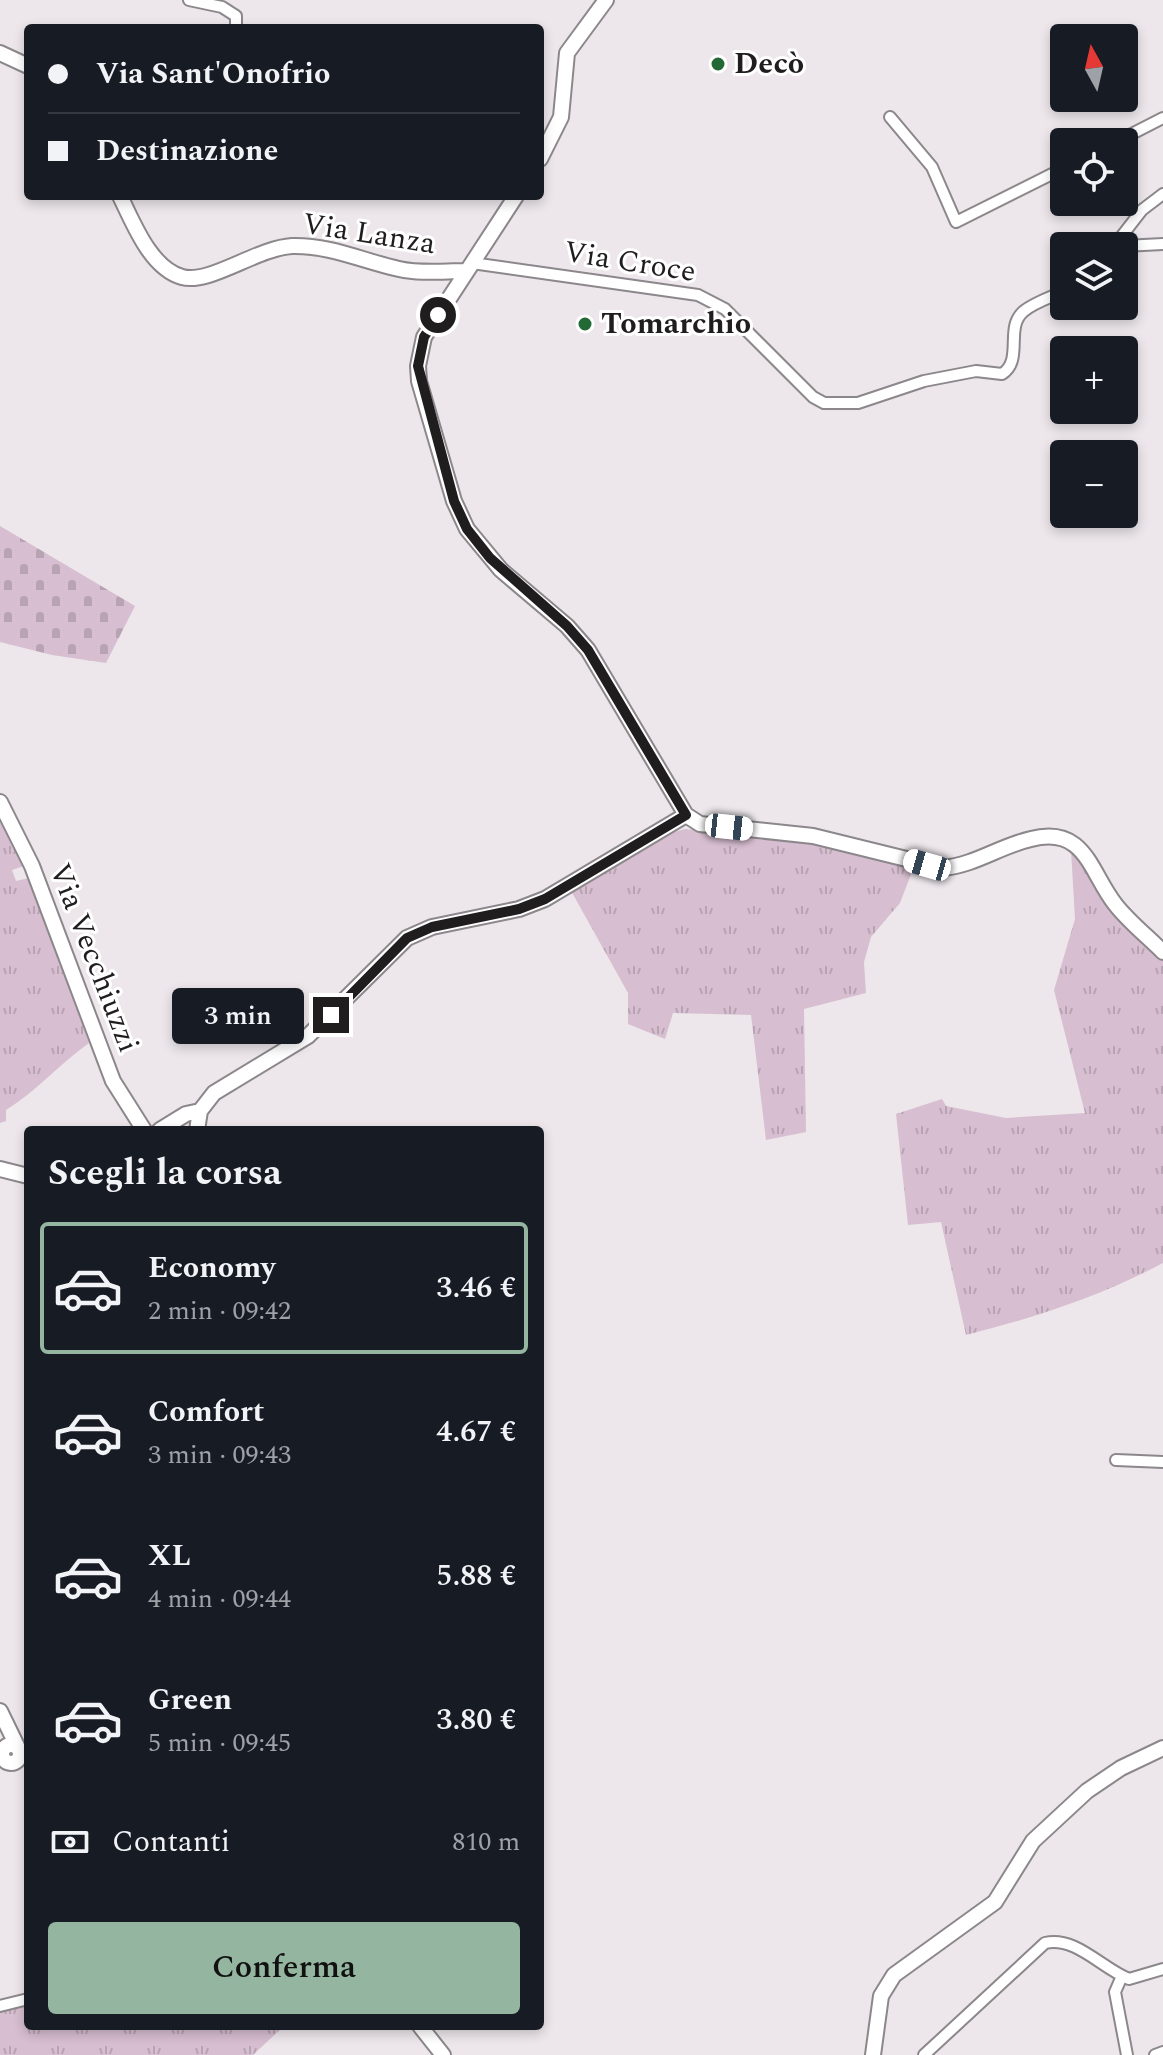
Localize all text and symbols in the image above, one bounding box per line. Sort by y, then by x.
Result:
north arrow [1050,24,1138,112]
map controls [1050,24,1138,528]
place label: Decò [734,41,804,87]
text: Via Sant'Onofrio [96,51,331,97]
marker: Decò [709,55,727,73]
text: Destinazione [96,128,278,174]
button: locate [1050,128,1138,216]
street label: Via Lanza [299,201,439,267]
street label: Via Croce [561,229,699,295]
button: layers [1050,232,1138,320]
route start [420,297,456,333]
place label: Tomarchio [601,301,751,347]
marker: Tomarchio [576,315,594,333]
button: + [1050,336,1138,424]
button: − [1050,440,1138,528]
car [704,813,754,841]
car [901,847,953,883]
street label: Via Vecchiuzzi [37,857,151,1059]
callout: 3 min [171,987,303,1043]
text: 3 min [204,996,272,1036]
route end [313,997,349,1033]
text: Scegli la corsa [48,1146,282,1201]
text: Economy [148,1245,275,1291]
icon: car [52,1252,124,1324]
text: 3.46 € [436,1265,516,1311]
text: 2 min · 09:42 [148,1291,291,1331]
text: Comfort [148,1389,264,1435]
icon: car [52,1396,124,1468]
text: 4.67 € [436,1409,516,1455]
text: 3 min · 09:43 [148,1435,291,1475]
text: XL [148,1533,191,1579]
icon: car [52,1540,124,1612]
text: 5.88 € [436,1553,516,1599]
text: 4 min · 09:44 [148,1579,291,1619]
text: Green [148,1677,232,1723]
icon: car [52,1684,124,1756]
text: 3.80 € [436,1697,516,1743]
text: 5 min · 09:45 [148,1723,291,1763]
text: Contanti [112,1819,230,1865]
icon: cash [48,1820,92,1864]
text: 810 m [452,1822,520,1862]
button: Conferma [48,1922,520,2014]

